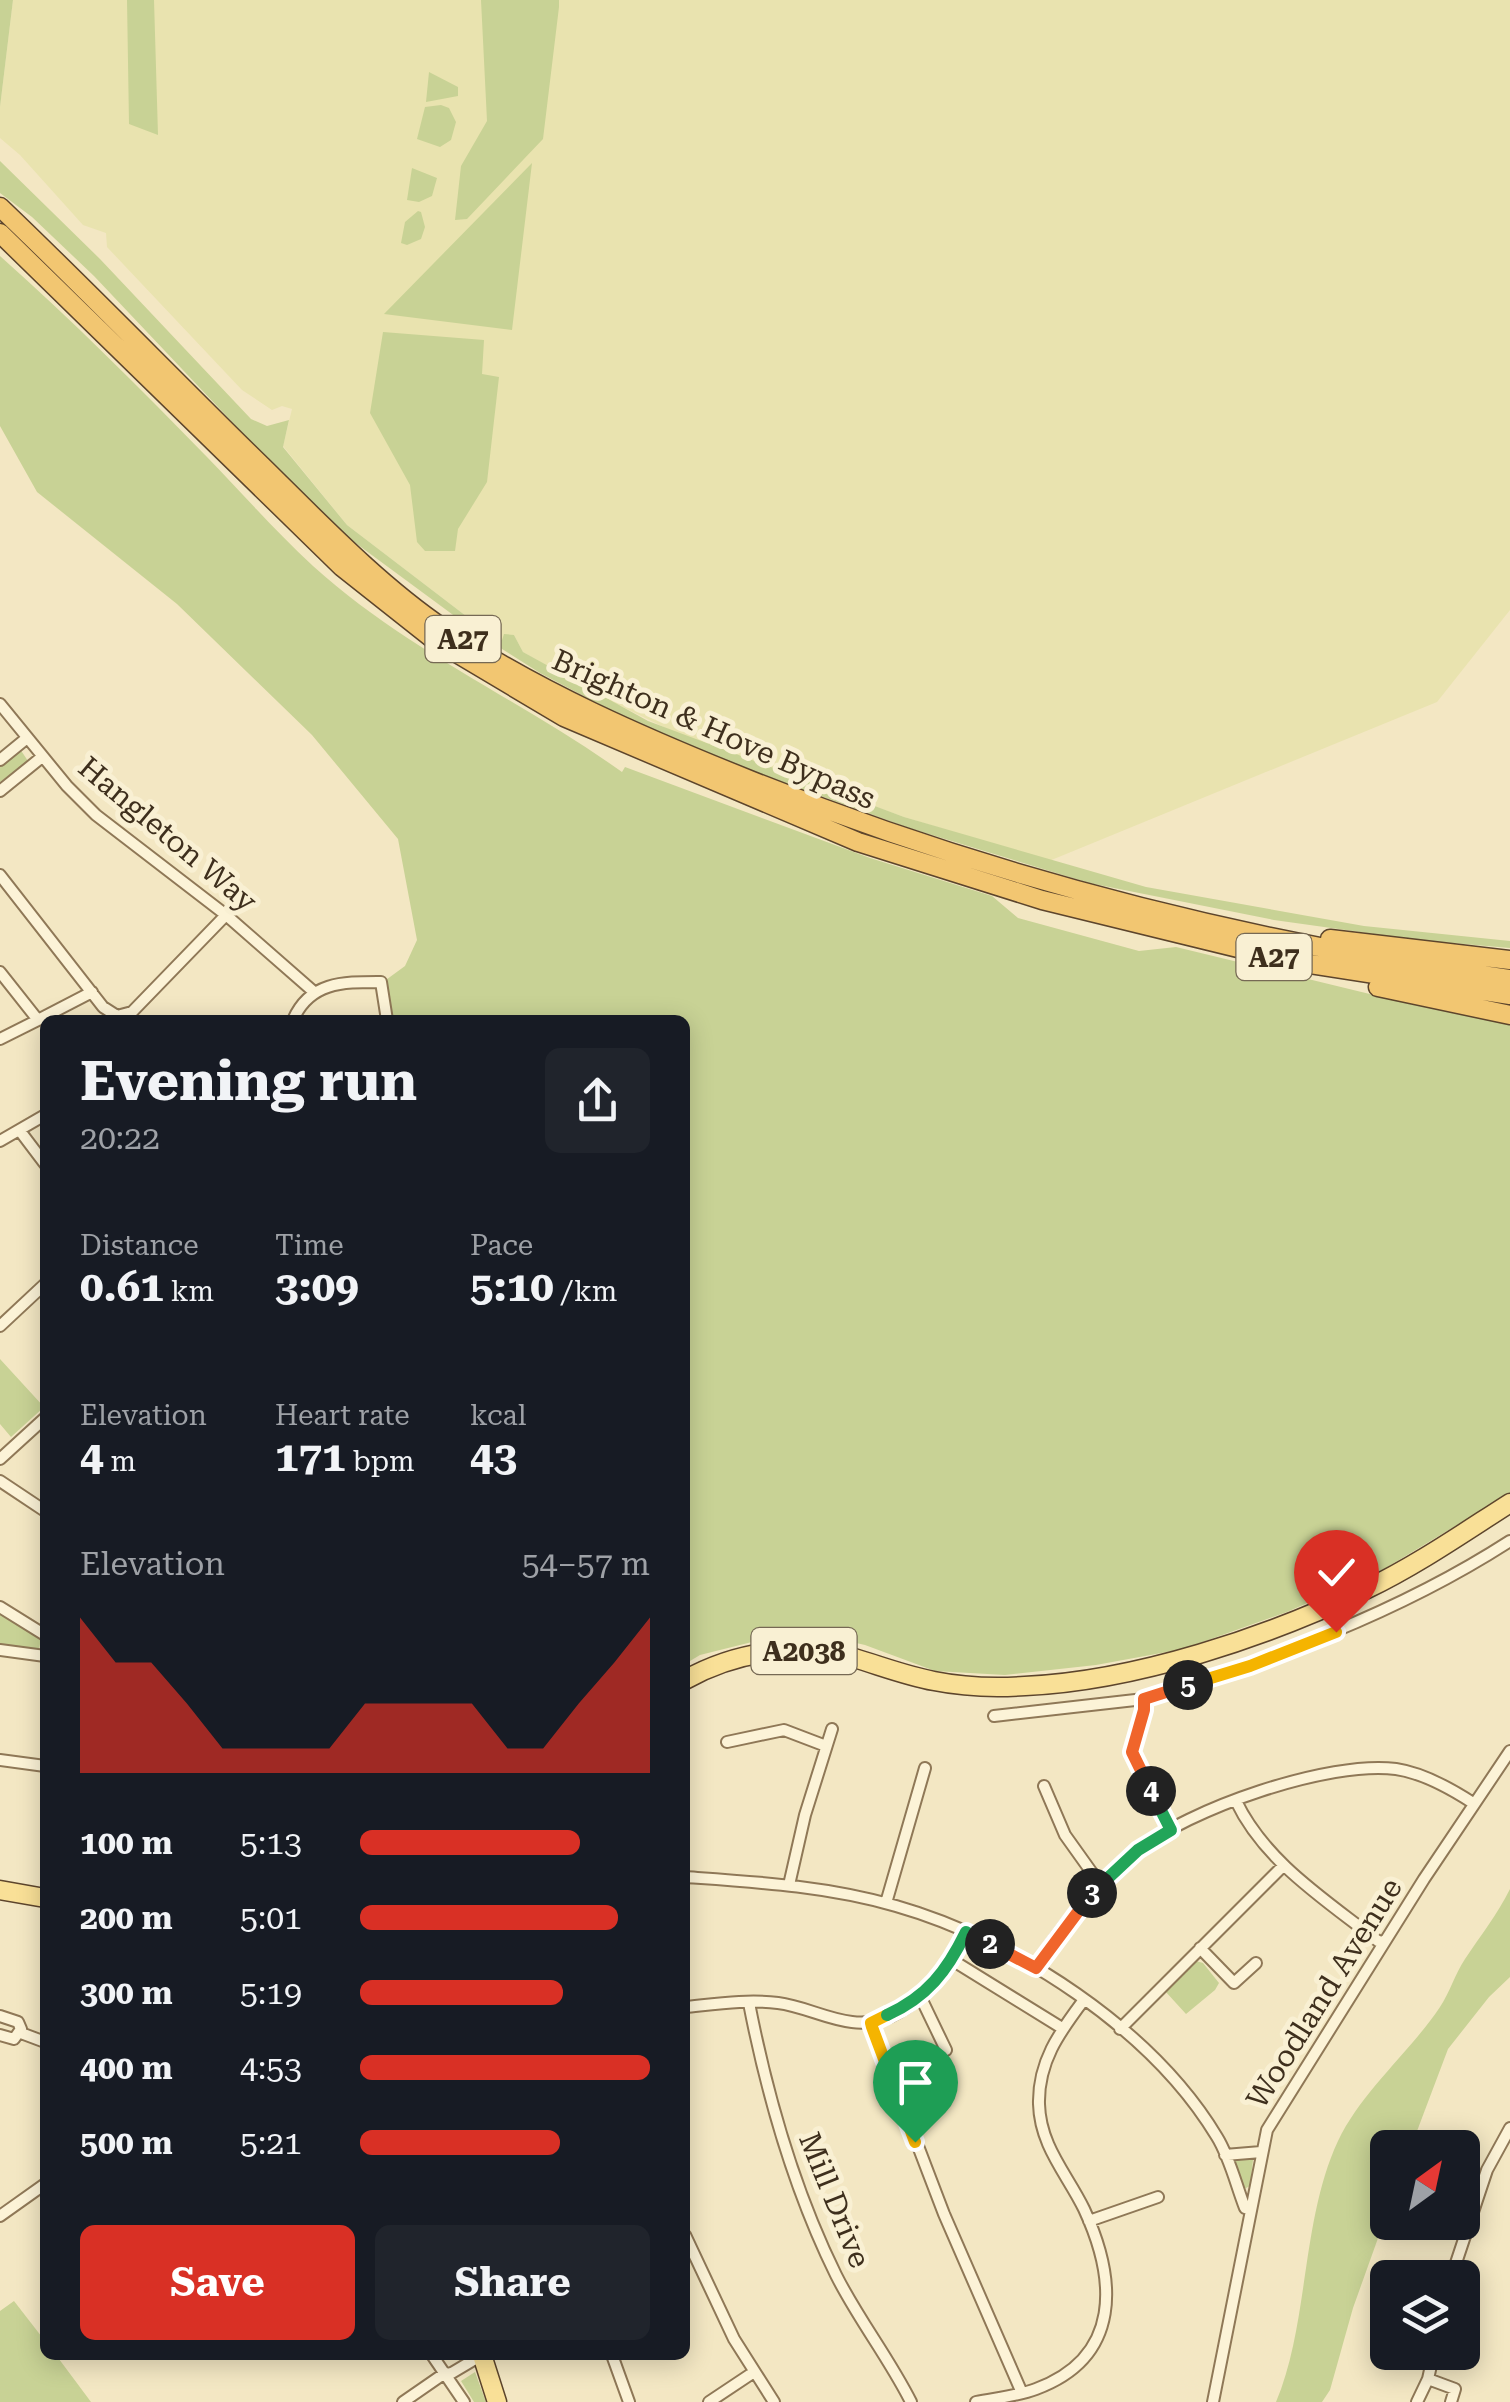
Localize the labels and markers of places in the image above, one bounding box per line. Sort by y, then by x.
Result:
pin [1294,1530,1379,1633]
pin: 5 [1163,1660,1213,1710]
pin: 4 [1126,1766,1176,1816]
pin: 3 [1067,1868,1117,1918]
pin: 2 [965,1919,1015,1969]
pin [873,2040,958,2143]

